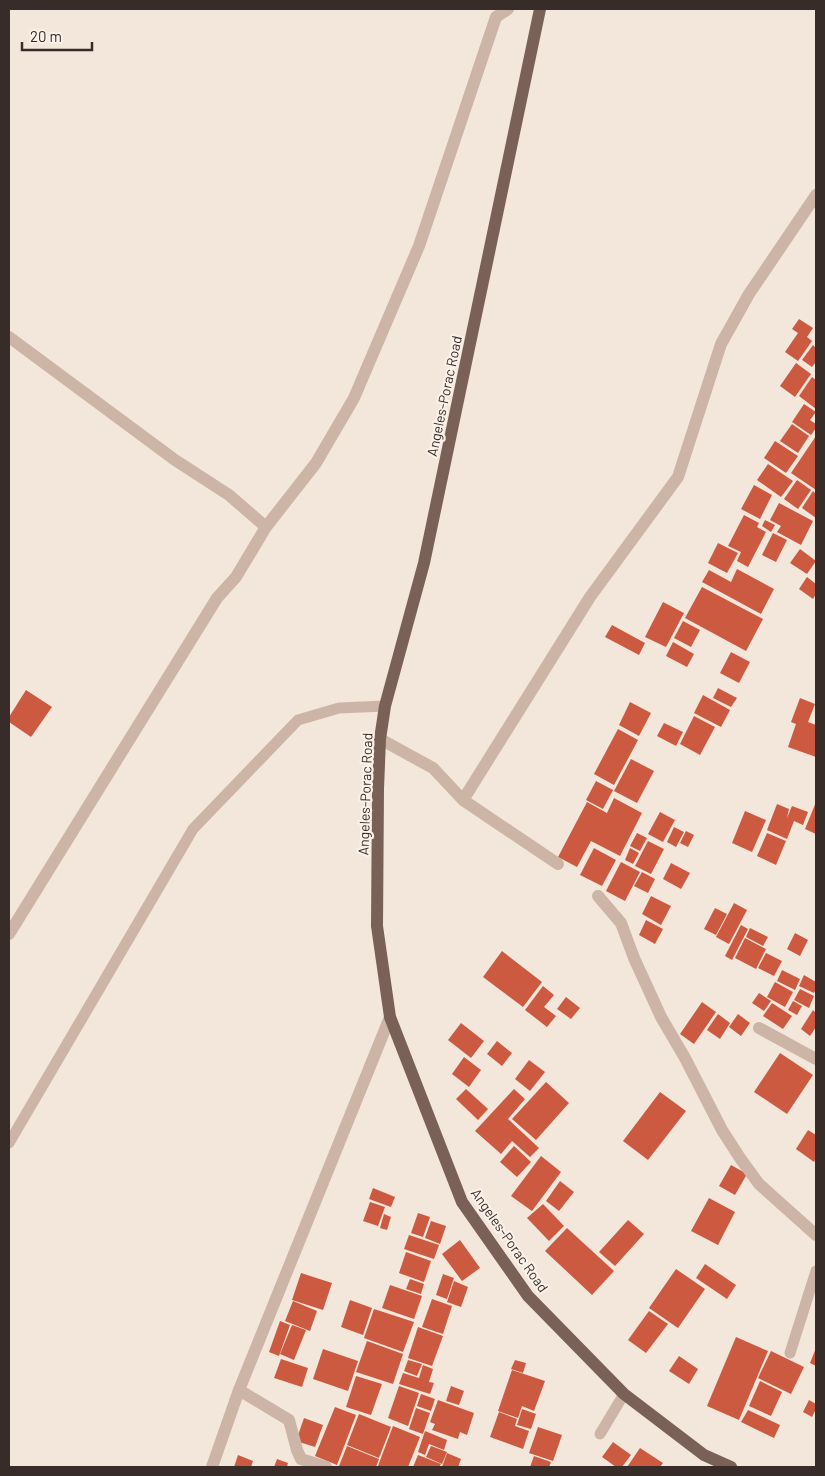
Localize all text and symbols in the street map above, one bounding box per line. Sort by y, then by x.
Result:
scale bar [22,20,92,52]
text: 20 m [30,27,62,45]
street label: Angeles-Porac Road [423,334,465,458]
street label: Angeles-Porac Road [354,732,376,856]
street label: Angeles-Porac Road [468,1185,552,1295]

